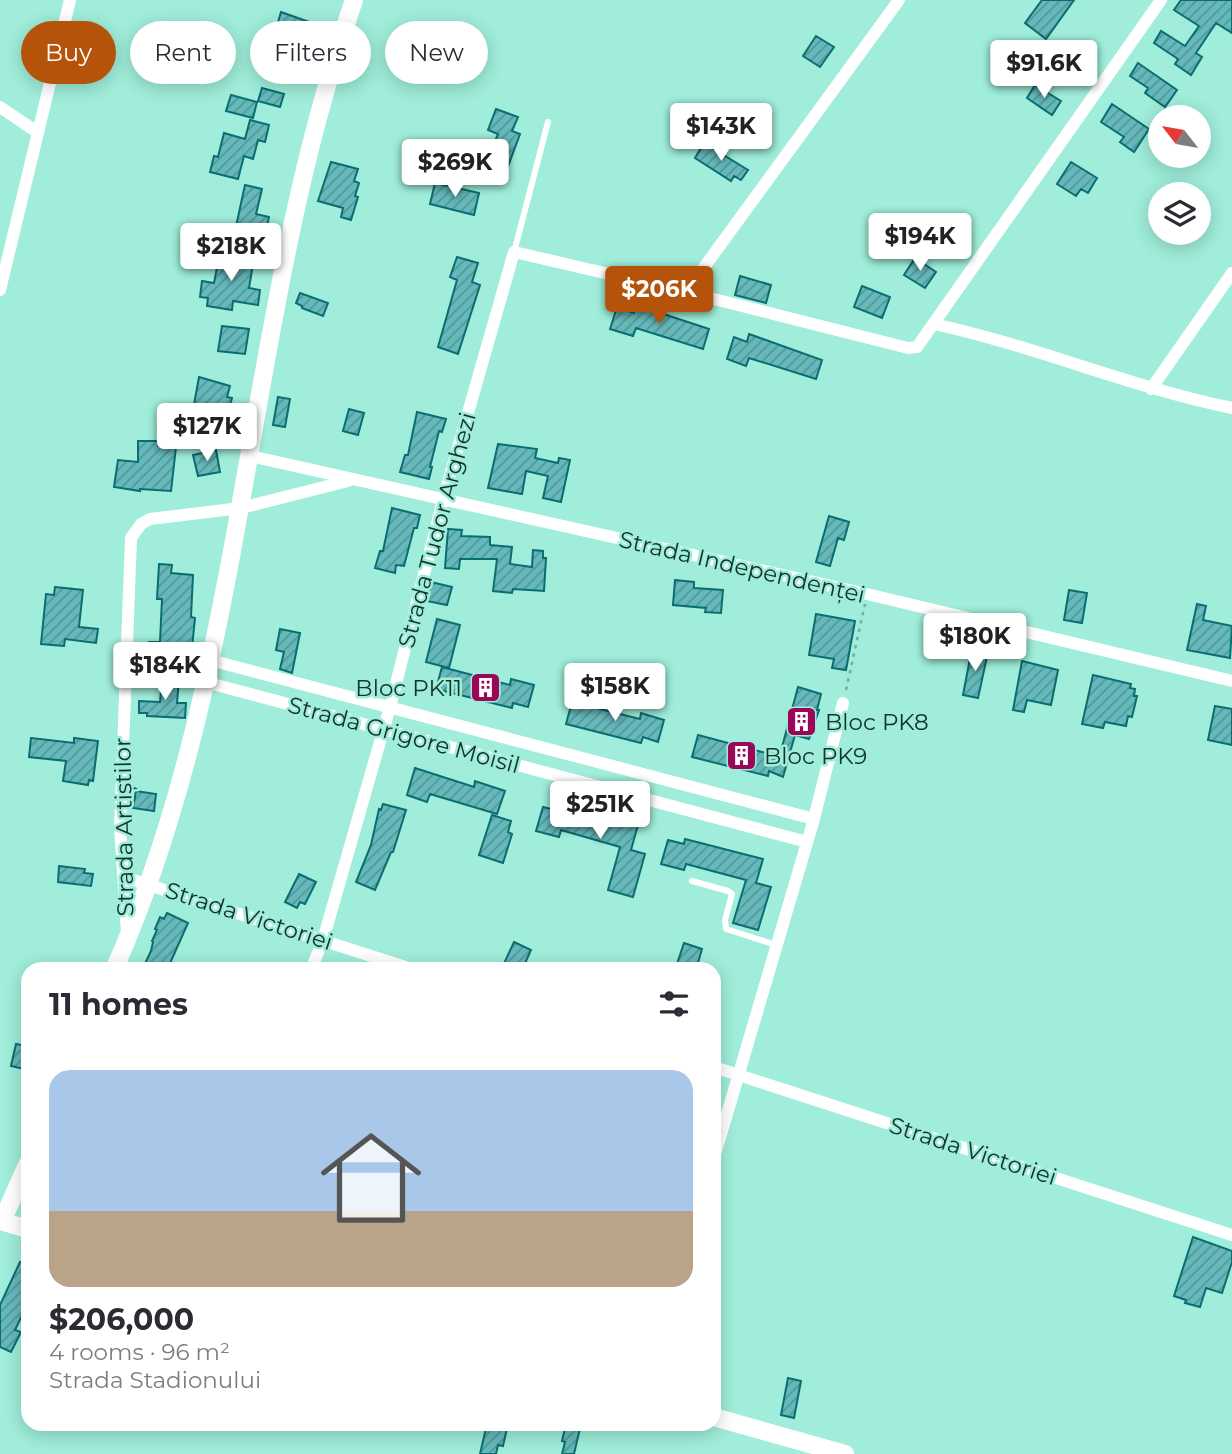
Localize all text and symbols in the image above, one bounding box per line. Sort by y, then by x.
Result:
chip: Buy [21,21,116,84]
chip: Rent [130,21,236,84]
chip: Filters [250,21,371,84]
chip: New [385,21,488,84]
pin: $91.6K [987,41,1101,100]
text: $91.6K [1006,49,1082,77]
pin: $143K [672,104,770,163]
north arrow [1148,105,1211,168]
map controls [1148,105,1211,245]
text: $143K [686,112,756,140]
pin: $269K [406,140,504,199]
text: $269K [418,148,492,176]
button: layers [1148,182,1211,245]
pin: $194K [871,214,969,273]
text: $194K [885,222,955,250]
pin: $218K [182,224,280,283]
text: $218K [196,232,266,260]
pin: $206K [610,266,708,326]
text: $206K [621,275,697,303]
pin: $127K [158,404,256,463]
street label: Strada Tudor Arghezi [392,409,482,651]
text: $127K [173,412,241,440]
street label: Strada Independenței [616,525,868,609]
pin: $180K [926,614,1024,673]
text: $180K [939,622,1011,650]
pin: $184K [116,642,214,702]
text: $184K [129,651,201,679]
pin: $158K [566,664,664,723]
building icon: Bloc PK11 [468,671,502,705]
text: $158K [580,672,650,700]
place label: Bloc PK11 [355,674,462,702]
street label: Strada Grigore Moisil [285,691,523,779]
building icon: Bloc PK8 [785,705,819,739]
place label: Bloc PK8 [825,708,929,736]
street label: Strada Artiștilor [108,737,140,917]
building icon: Bloc PK9 [724,739,758,773]
place label: Bloc PK9 [764,742,867,770]
pin: $251K [551,782,649,841]
text: $251K [566,790,634,818]
street label: Strada Victoriei [162,876,336,956]
icon: filters [655,985,693,1023]
text: 11 homes [49,986,188,1023]
street label: Strada Victoriei [886,1111,1060,1191]
icon: home [308,1115,434,1241]
text: $206,000 [49,1301,194,1338]
text: 4 rooms · 96 m² [49,1338,230,1366]
text: Strada Stadionului [49,1366,261,1394]

